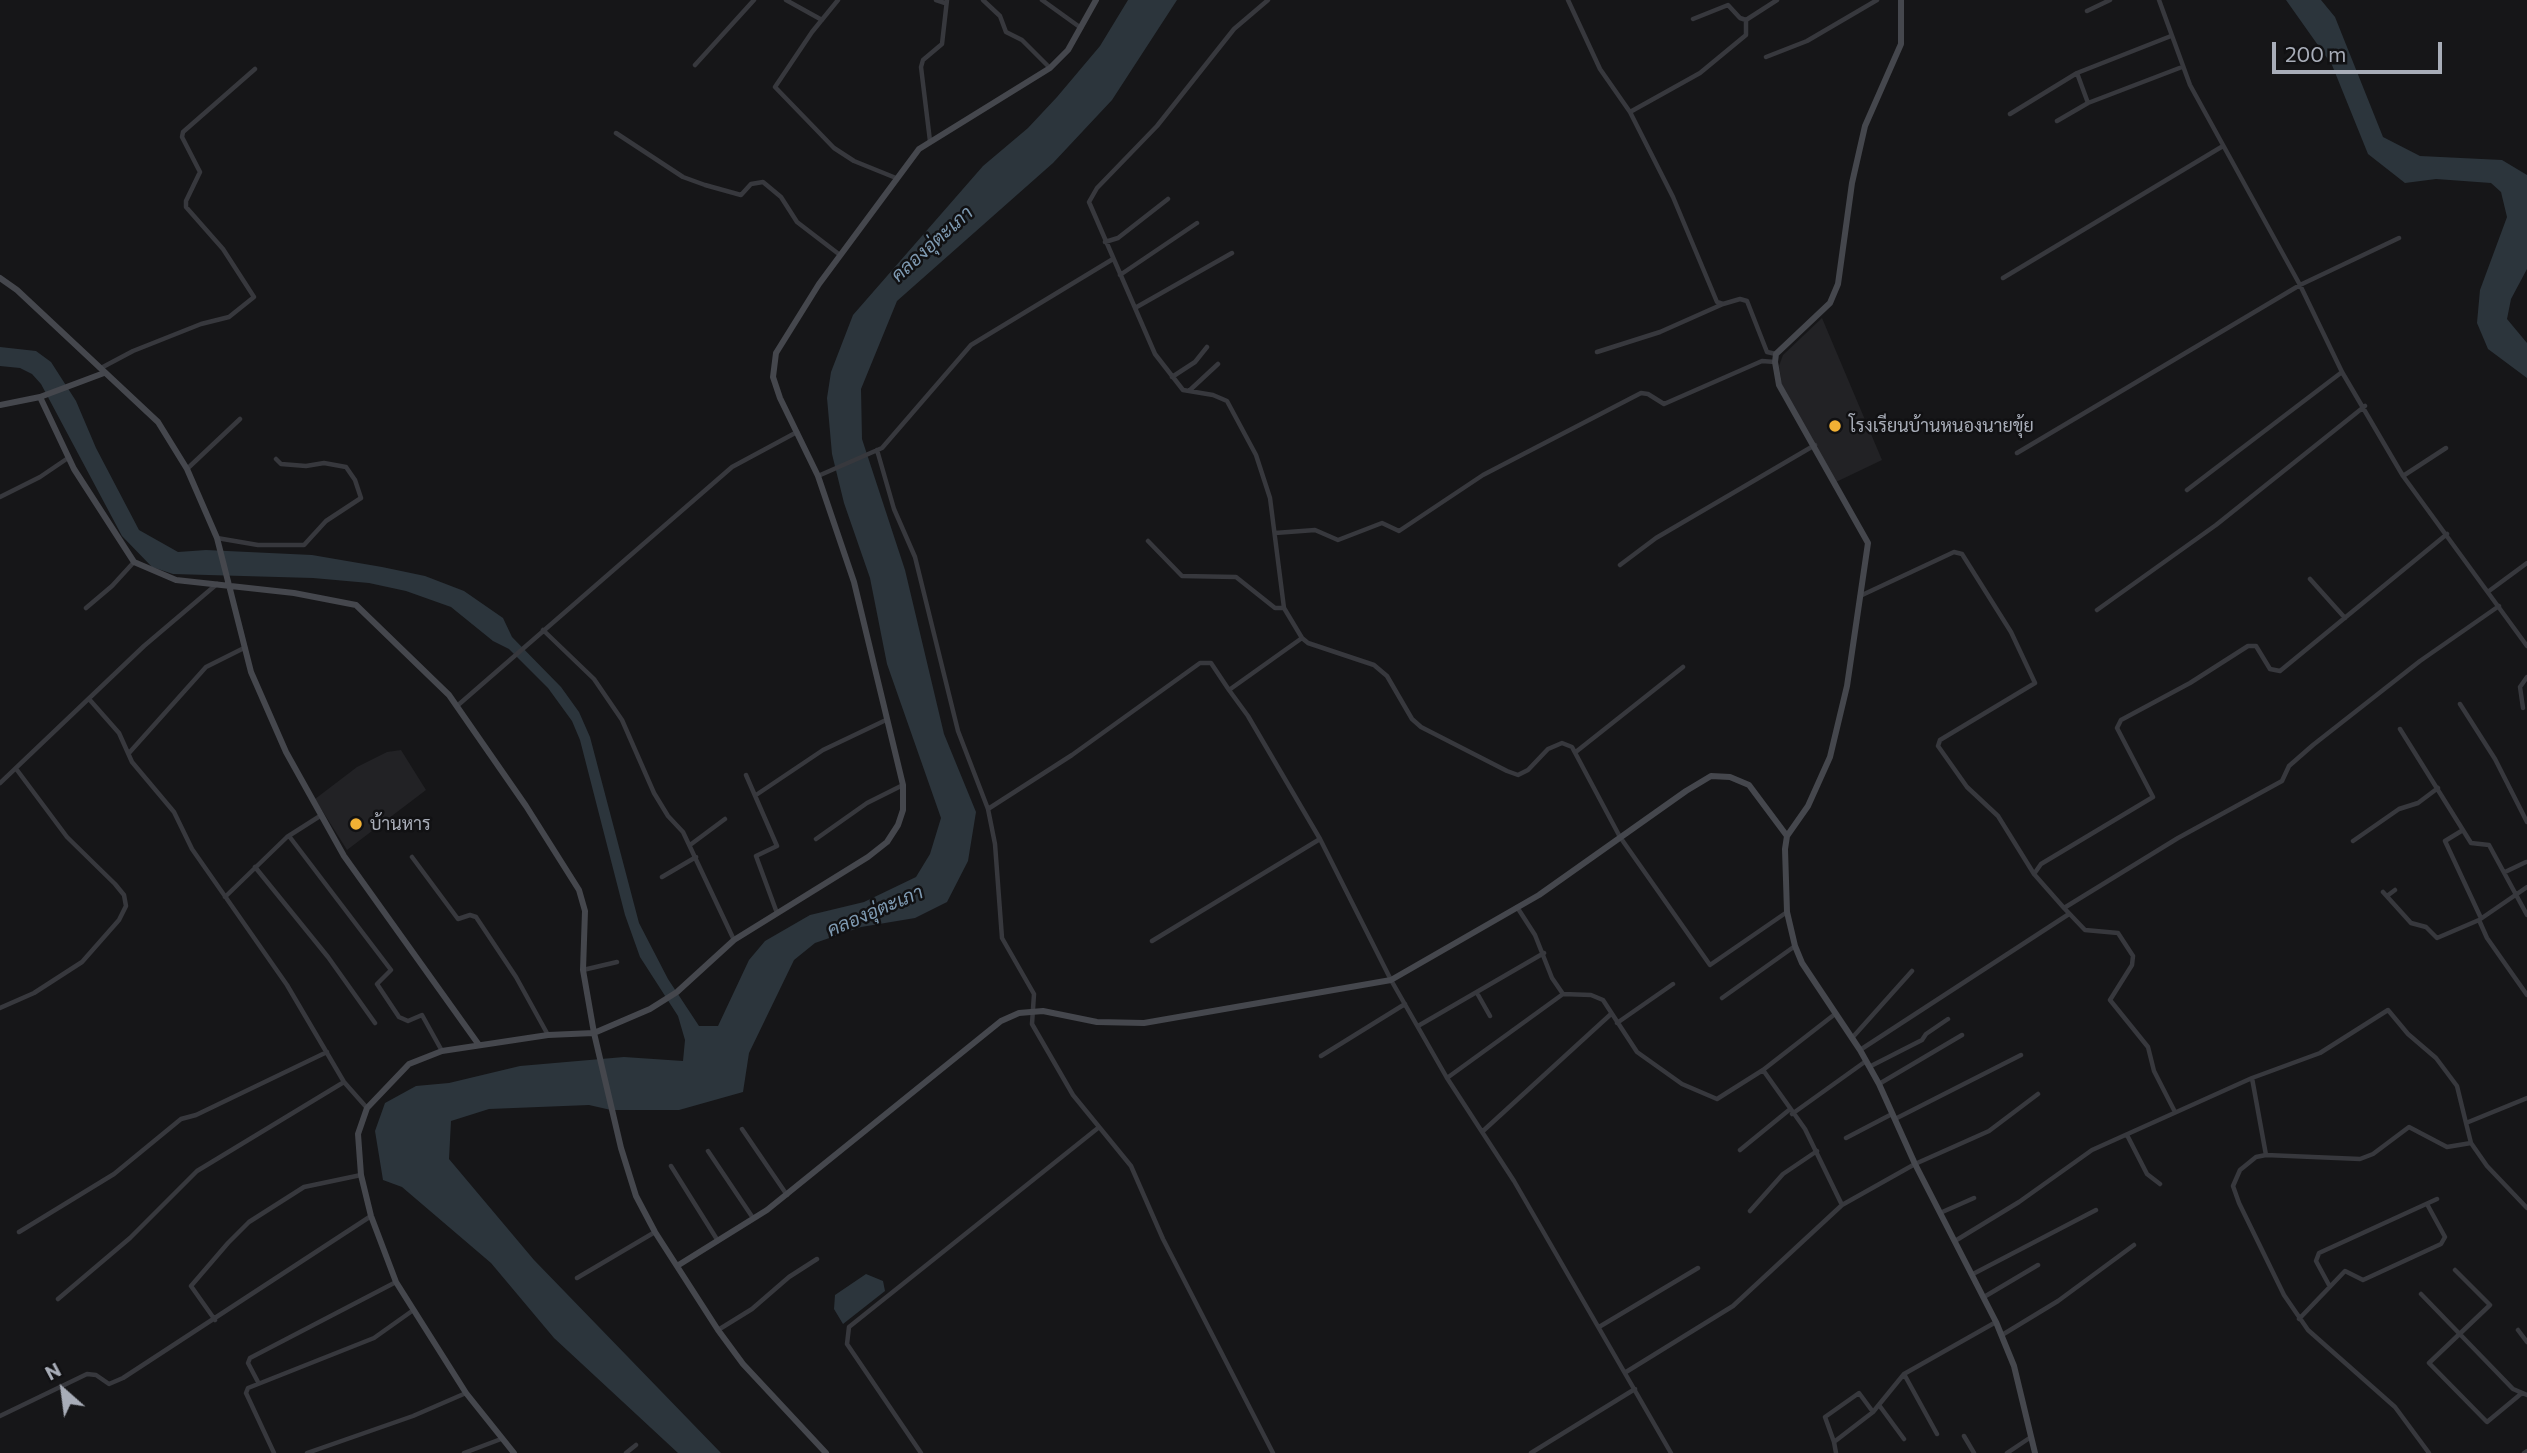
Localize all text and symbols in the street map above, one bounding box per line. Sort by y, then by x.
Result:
scale bar [2275,28,2445,72]
text: 200 m [2285,41,2346,66]
water label: คลองอุ่ตะเภา [887,201,977,287]
place label: โรงเรียนบ้านหนองนายขุ้ย [1849,415,2034,437]
marker: โรงเรียนบ้านหนองนายขุ้ย [1827,418,1843,434]
place label: บ้านหาร [370,813,431,835]
marker: บ้านหาร [348,816,364,832]
water label: คลองอุ่ตะเภา [824,881,926,941]
north arrow [28,1355,98,1425]
text: N [41,1358,65,1385]

